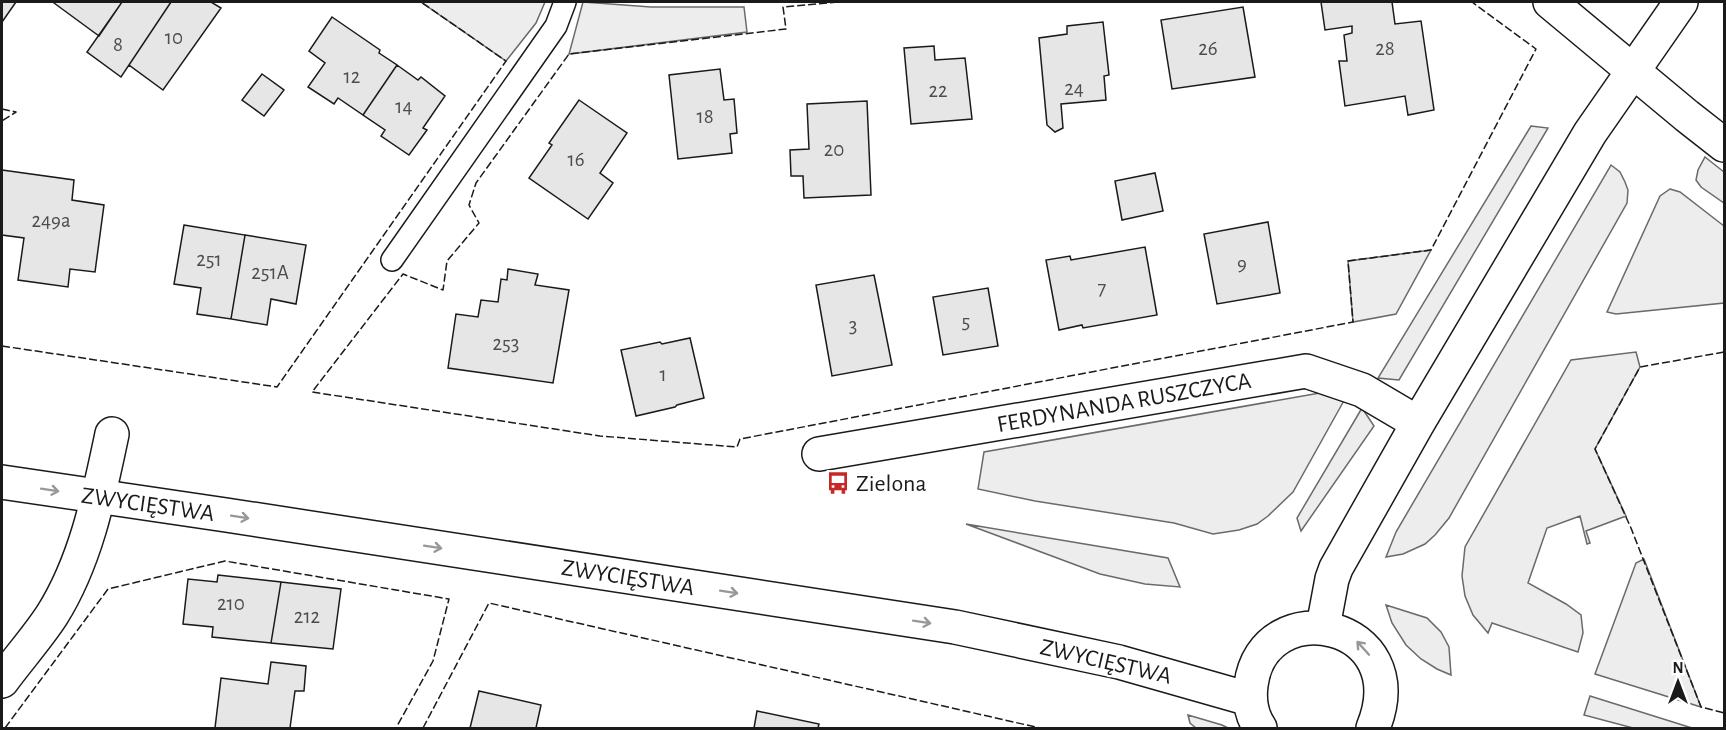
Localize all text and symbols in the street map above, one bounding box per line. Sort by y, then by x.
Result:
house number: 10 [165,27,183,48]
house number: 8 [113,34,123,55]
house number: 26 [1198,38,1218,59]
house number: 28 [1375,38,1395,59]
house number: 12 [344,66,360,87]
house number: 24 [1064,78,1084,99]
house number: 22 [928,80,948,101]
house number: 14 [395,96,413,117]
house number: 18 [696,106,714,127]
house number: 20 [824,139,844,160]
house number: 16 [567,149,585,170]
house number: 249a [31,210,71,231]
house number: 251 [196,249,222,270]
house number: 9 [1237,253,1247,274]
house number: 251A [251,262,289,283]
house number: 7 [1098,278,1107,299]
house number: 5 [962,311,970,332]
house number: 3 [849,315,857,336]
house number: 253 [493,333,520,354]
house number: 1 [659,364,667,385]
street label: FERDYNANDA RUSZCZYCA [995,369,1253,437]
bus stop icon: Zielona [825,470,851,496]
place label: Zielona [856,472,927,496]
one-way arrow [40,484,60,495]
street label: ZWYCIĘSTWA [80,484,216,526]
one-way arrow [230,511,250,522]
one-way arrow [423,541,442,552]
street label: ZWYCIĘSTWA [560,556,696,600]
one-way arrow [719,587,739,598]
house number: 210 [217,593,245,614]
house number: 212 [294,606,320,627]
one-way arrow [912,617,931,628]
street label: ZWYCIĘSTWA [1038,635,1174,689]
one-way arrow [1356,641,1370,656]
north arrow [1648,652,1708,712]
text: N [1672,660,1684,676]

